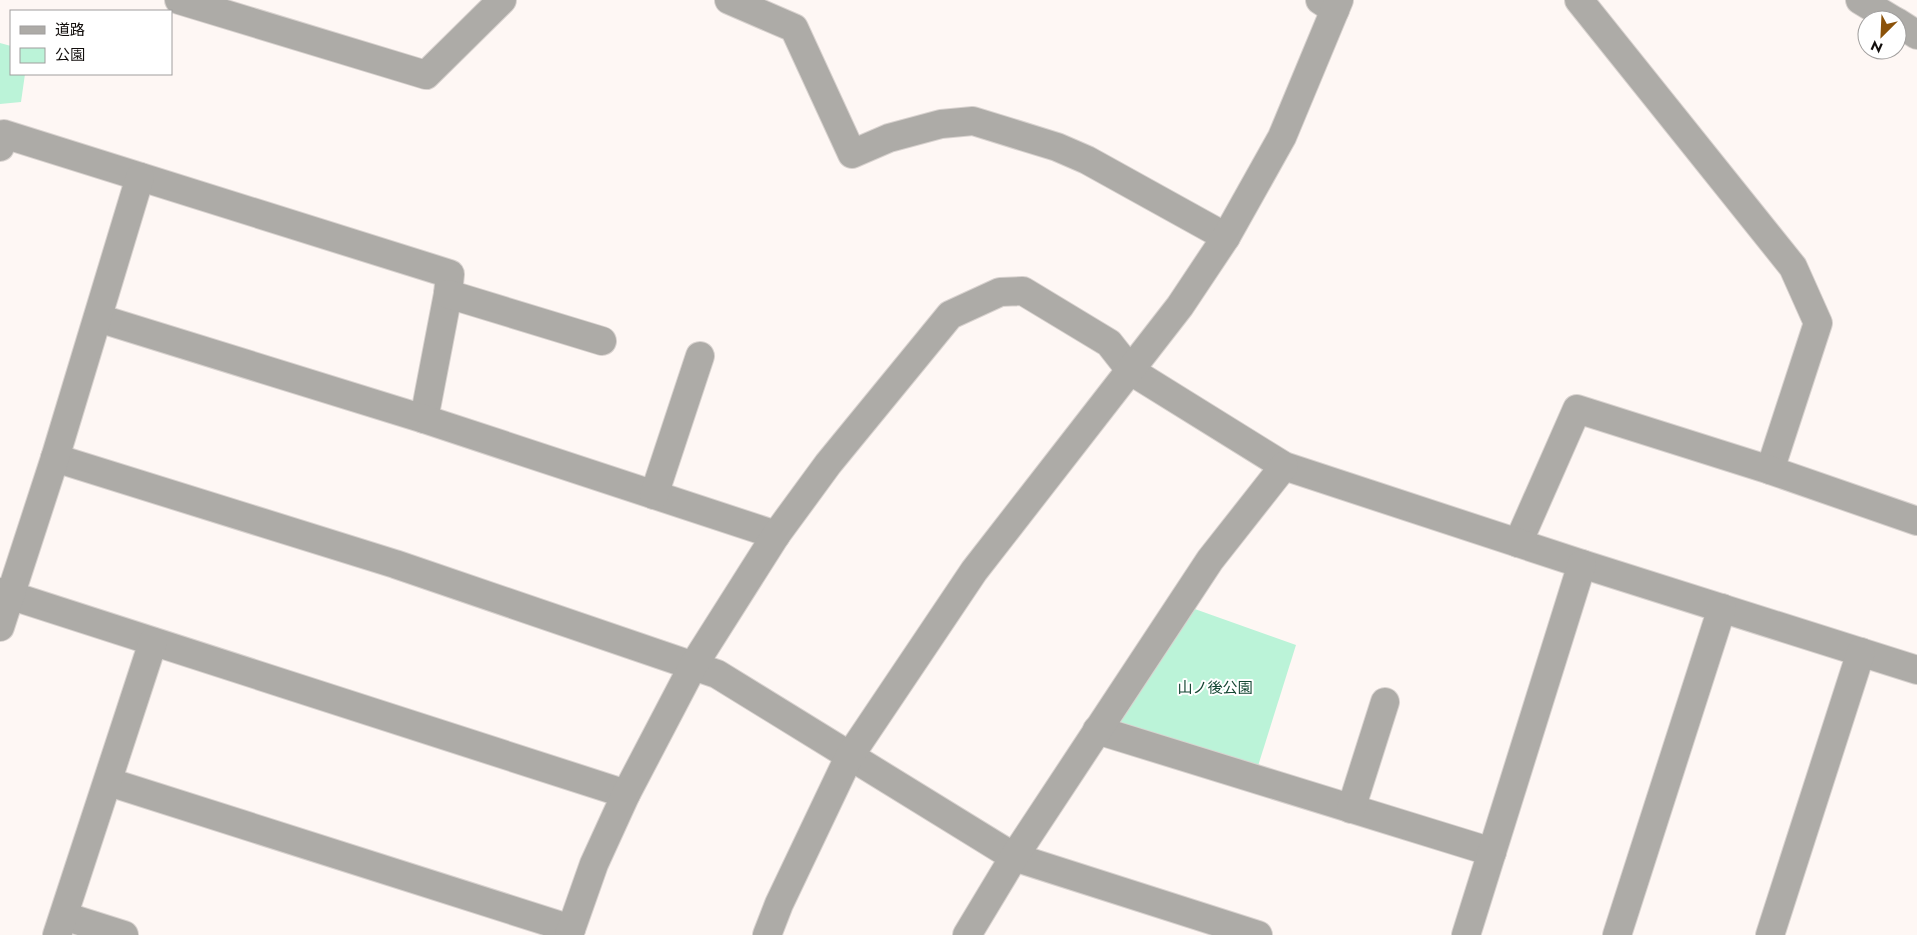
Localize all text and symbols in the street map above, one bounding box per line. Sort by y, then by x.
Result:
legend [10,10,172,75]
north arrow [1857,10,1907,60]
text: 道路 [55,19,85,41]
text: N [1868,35,1886,58]
text: 公園 [55,44,85,66]
park label: 山ノ後公園 [1177,677,1253,699]

